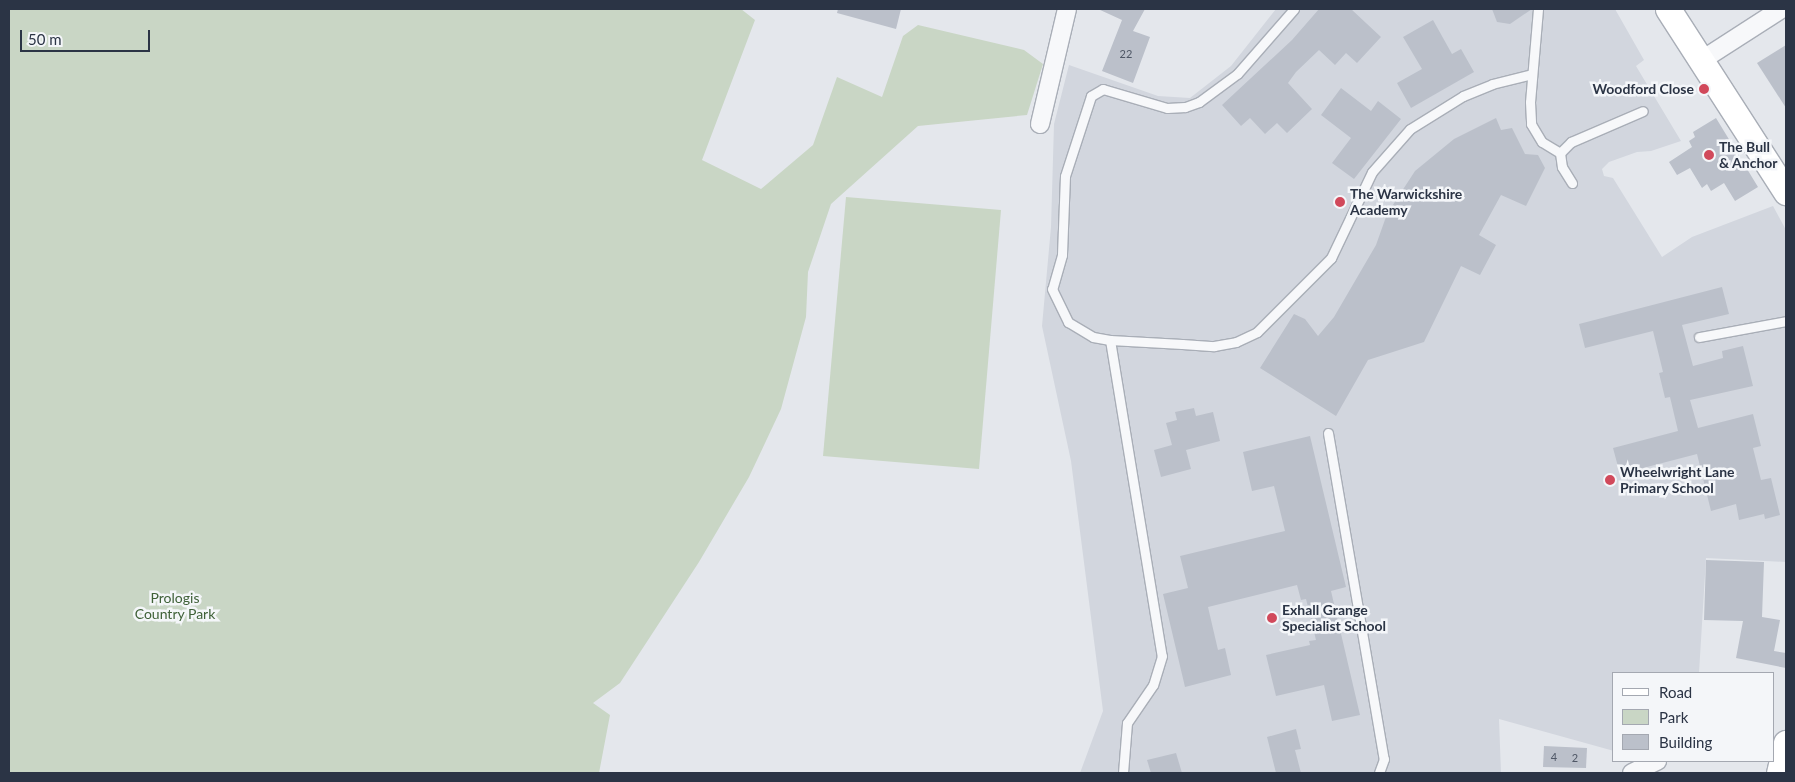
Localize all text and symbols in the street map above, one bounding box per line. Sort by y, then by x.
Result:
scale bar [22,20,152,52]
text: 50 m [28,30,62,48]
house number: 22 [1120,47,1132,61]
place label: Woodford Close [1592,81,1694,97]
marker: Woodford Close [1698,83,1710,95]
place label: The Bull & Anchor [1719,139,1778,172]
marker: The Bull & Anchor [1703,149,1715,161]
place label: The Warwickshire Academy [1350,186,1462,218]
marker: The Warwickshire Academy [1334,196,1346,208]
place label: Wheelwright Lane Primary School [1620,464,1734,497]
marker: Wheelwright Lane Primary School [1604,474,1616,486]
park label: Prologis Country Park [135,590,215,622]
place label: Exhall Grange Specialist School [1282,602,1386,634]
marker: Exhall Grange Specialist School [1266,612,1278,624]
legend [1612,672,1775,762]
text: Road [1659,683,1692,701]
text: Park [1659,708,1688,726]
text: Building [1659,733,1712,751]
house number: 4 [1551,750,1557,764]
house number: 2 [1572,751,1578,765]

